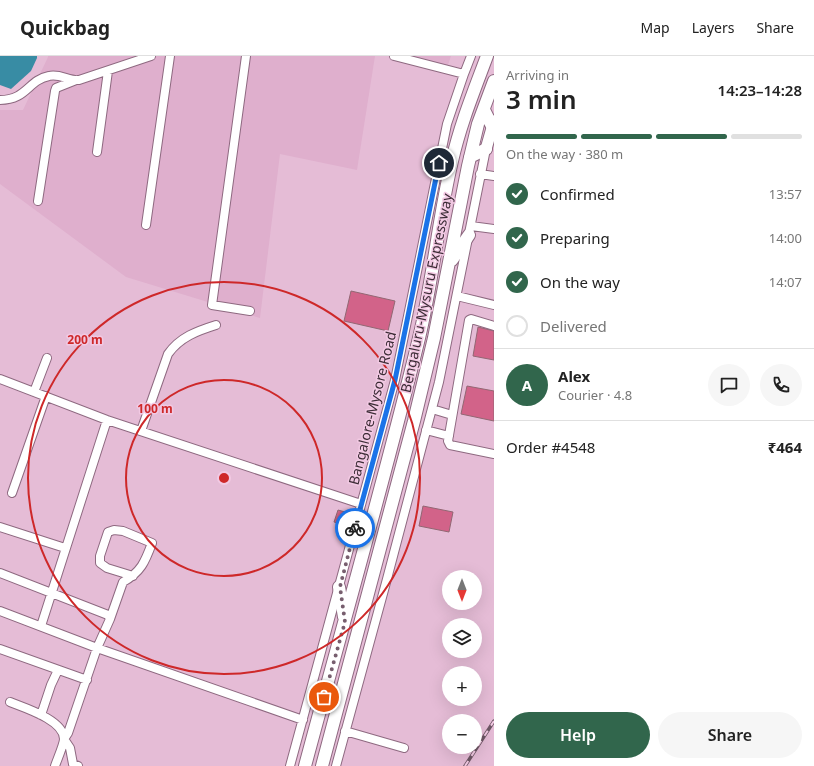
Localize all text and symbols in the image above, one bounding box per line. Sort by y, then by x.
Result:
text: Quickbag [20,15,110,41]
text: Map [641,18,670,37]
text: Layers [692,18,734,37]
text: Share [756,18,794,37]
text: Arriving in [506,66,569,84]
text: 14:23–14:28 [718,80,802,100]
text: 3 min [506,81,577,117]
text: On the way · 380 m [506,145,623,163]
pin [422,146,456,180]
icon: home [428,152,450,174]
icon: check [506,183,528,205]
text: Confirmed [540,184,615,204]
text: 13:57 [769,185,802,203]
street label: Bengaluru-Mysuru Expressway [396,191,457,394]
icon: check [506,227,528,249]
text: Preparing [540,228,610,248]
text: 14:00 [769,229,802,247]
icon: check [506,271,528,293]
text: On the way [540,272,620,292]
text: 14:07 [769,273,802,291]
text: Delivered [540,316,607,336]
street label: Bangalore-Mysore Road [344,329,400,487]
text: 200 m [67,331,103,348]
button: chat [708,364,750,406]
button: phone [760,364,802,406]
text: Alex [558,366,590,386]
text: A [522,375,532,395]
text: Courier · 4.8 [558,386,632,404]
text: 100 m [137,400,173,417]
text: Order #4548 [506,437,595,457]
text: ₹464 [768,437,802,457]
centre of rings [217,471,231,485]
courier [335,508,375,548]
icon: bike [344,517,366,539]
north arrow [442,570,482,610]
map controls [442,570,482,754]
button: layers [442,618,482,658]
button: + [442,666,482,706]
pin [307,680,341,714]
icon: bag [313,686,335,708]
button: Help [506,712,650,758]
button: Share [658,712,802,758]
button: − [442,714,482,754]

